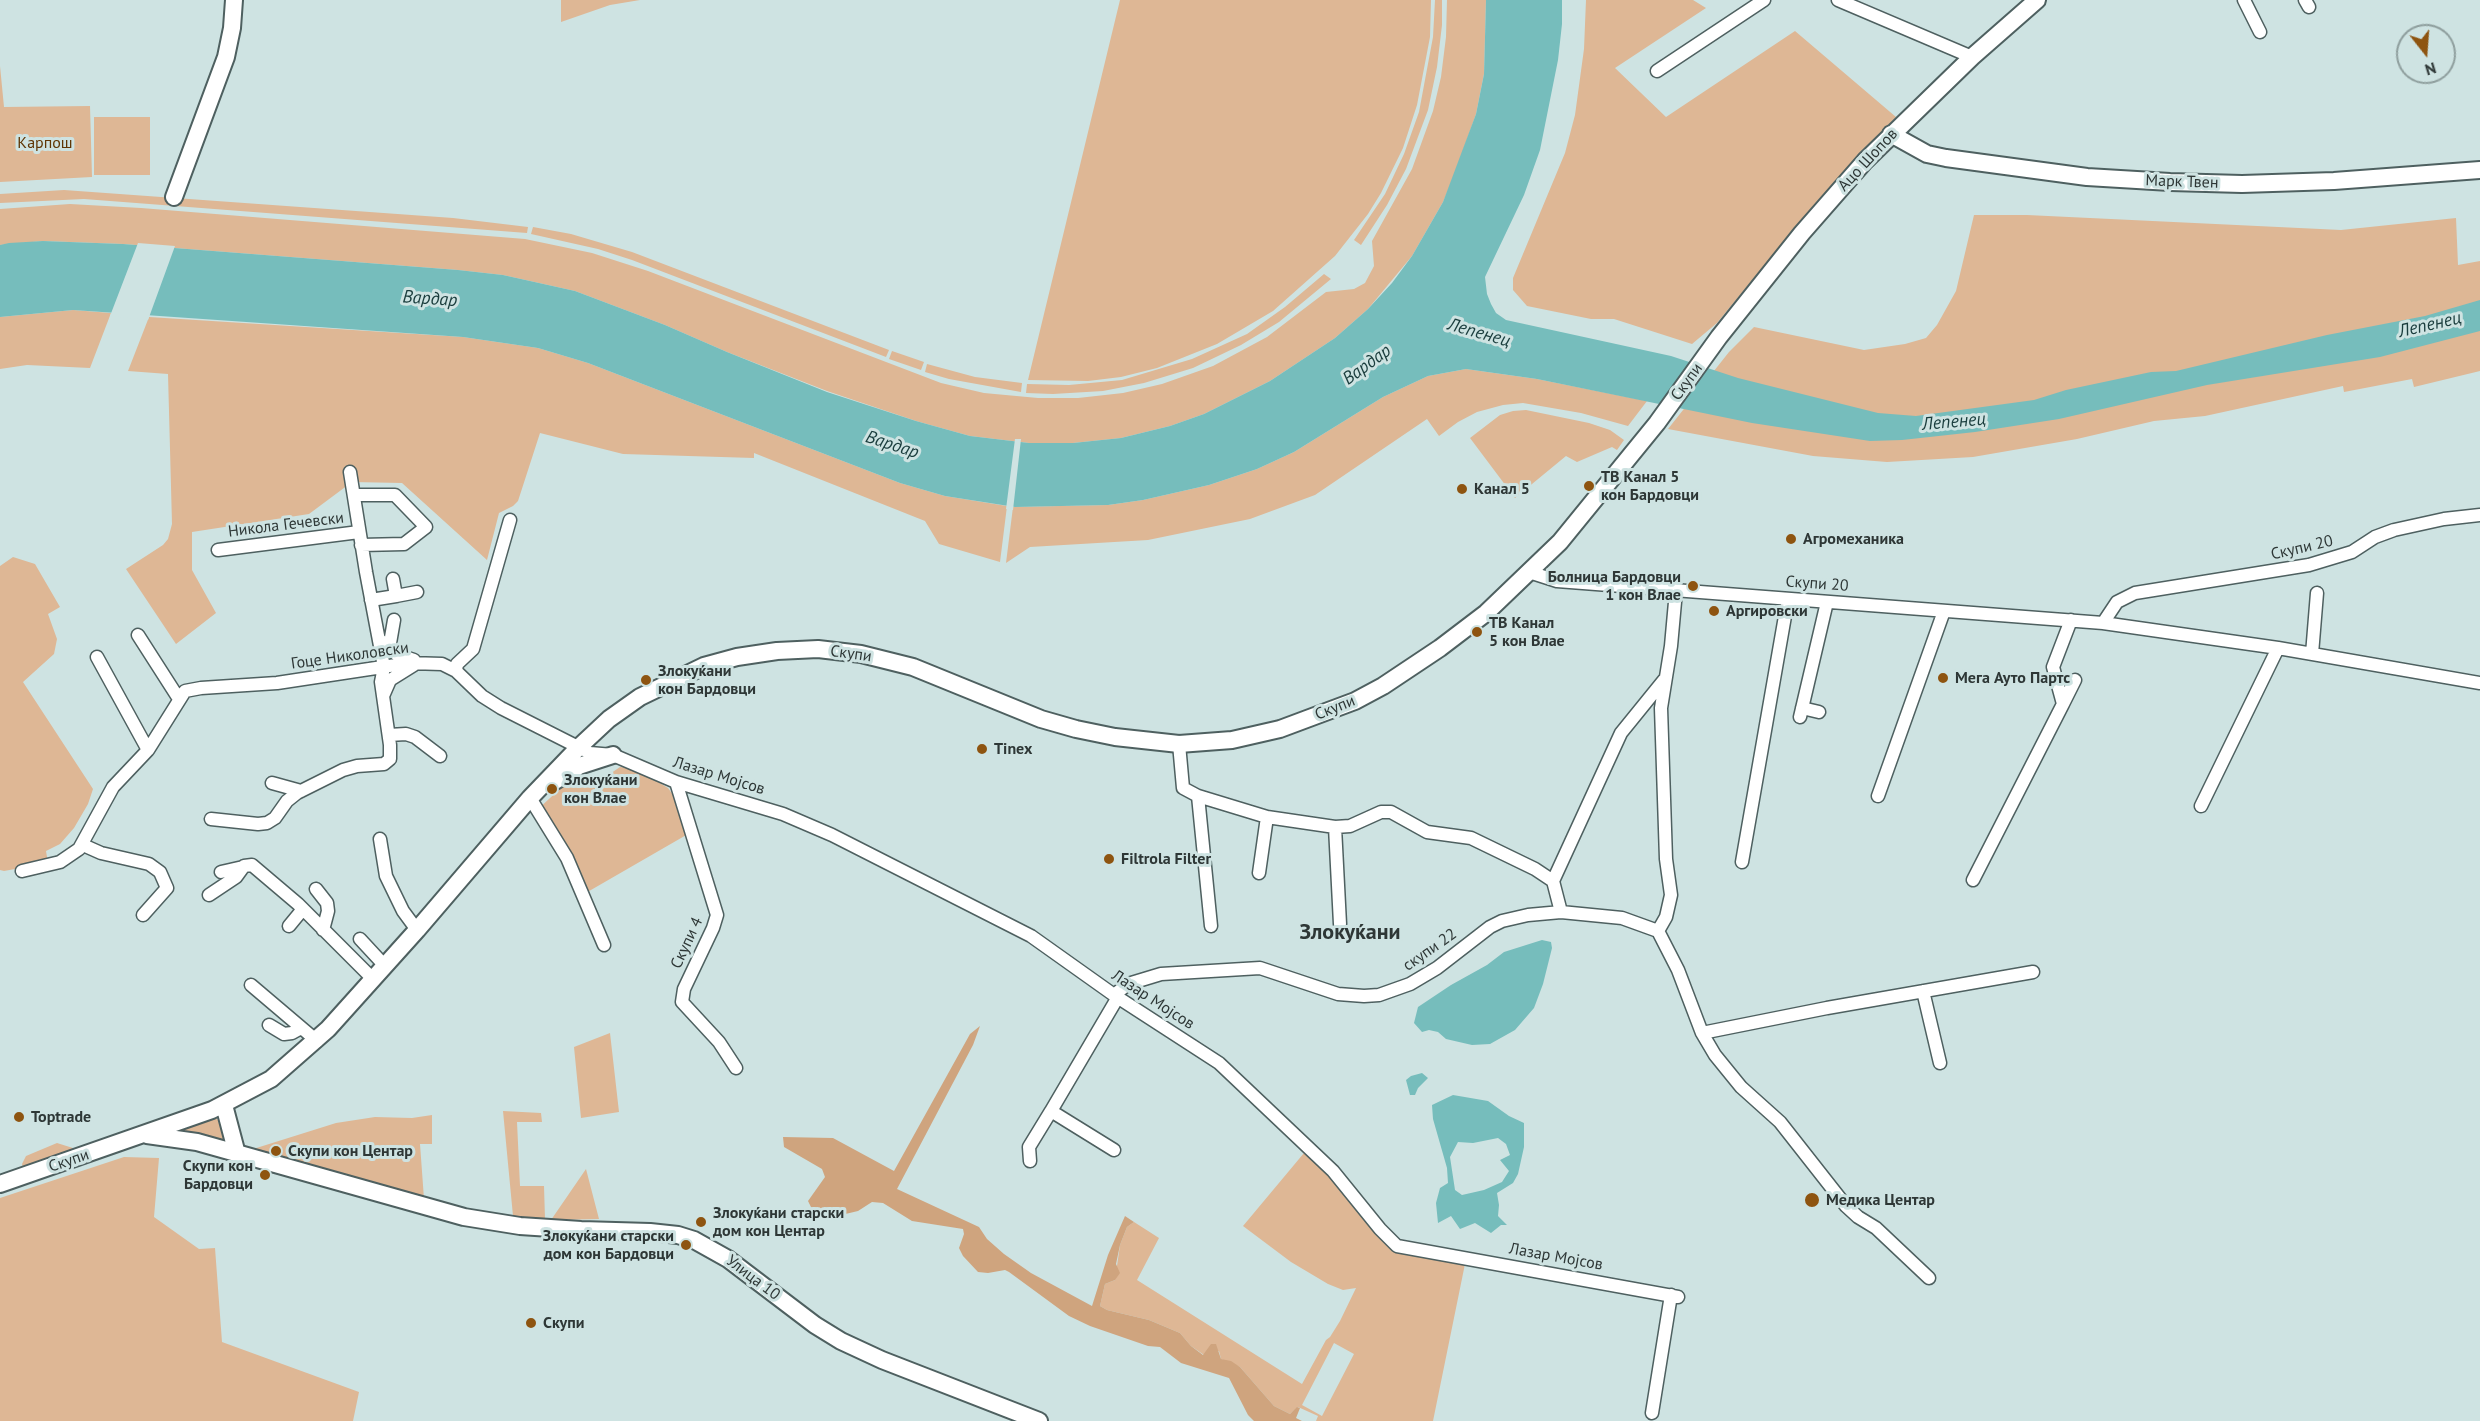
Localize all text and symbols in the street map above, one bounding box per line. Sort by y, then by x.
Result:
north arrow [2396,24,2456,84]
text: N [2423,58,2439,80]
street label: Ацо Шопов [1834,125,1902,195]
park label: Карпош [17,133,73,153]
street label: Марк Твен [2145,171,2219,193]
water label: Вардар [402,286,458,312]
water label: Лепенец [2396,307,2464,343]
water label: Лепенец [1445,314,1513,352]
water label: Вардар [1339,340,1395,390]
street label: Скупи [1667,360,1707,404]
water label: Лепенец [1921,408,1987,436]
water label: Вардар [863,426,921,464]
place label: ТВ Канал 5 кон Бардовци [1601,467,1699,505]
place label: Канал 5 [1474,479,1530,499]
marker: ТВ Канал 5 кон Бардовци [1582,479,1596,493]
marker: Канал 5 [1455,482,1469,496]
street label: Никола Гечевски [227,508,345,542]
place label: Агромеханика [1803,529,1904,549]
marker: Агромеханика [1784,532,1798,546]
street label: Скупи 20 [2269,532,2335,564]
place label: Болница Бардовци 1 кон Влае [1548,567,1681,605]
street label: Скупи 20 [1785,572,1849,596]
marker: Болница Бардовци 1 кон Влае [1686,579,1700,593]
place label: Аргировски [1726,601,1808,621]
marker: Аргировски [1707,604,1721,618]
place label: ТВ Канал 5 кон Влае [1489,613,1565,651]
marker: ТВ Канал 5 кон Влае [1470,625,1484,639]
street label: Гоце Николовски [290,638,410,674]
street label: Скупи [829,642,873,666]
place label: Злокуќани кон Бардовци [658,661,756,699]
place label: Мега Ауто Партс [1955,668,2070,688]
marker: Мега Ауто Партс [1936,671,1950,685]
marker: Злокуќани кон Бардовци [639,673,653,687]
street label: Скупи [1312,691,1358,725]
place label: Tinex [994,739,1032,759]
marker: Tinex [975,742,989,756]
street label: Лазар Мојсов [671,753,767,799]
place label: Злокуќани кон Влае [564,770,638,808]
marker: Злокуќани кон Влае [545,782,559,796]
place label: Filtrola Filter [1121,849,1211,869]
marker: Filtrola Filter [1102,852,1116,866]
street label: Cкупи 4 [667,914,707,972]
district label: Злокуќани [1299,920,1401,946]
street label: скупи 22 [1399,925,1461,975]
street label: Лазар Мојсов [1108,966,1198,1034]
place label: Toptrade [31,1107,91,1127]
marker: Toptrade [12,1110,26,1124]
place label: Скупи кон Центар [288,1141,413,1161]
marker: Скупи кон Центар [269,1144,283,1158]
street label: Скупи [46,1145,92,1177]
place label: Скупи кон Бардовци [183,1156,253,1194]
marker: Скупи кон Бардовци [258,1168,272,1182]
place label: Медика Центар [1826,1190,1935,1210]
marker: Медика Центар [1803,1191,1821,1209]
place label: Злокуќани старски дом кон Центар [713,1203,844,1241]
marker: Злокуќани старски дом кон Центар [694,1215,708,1229]
place label: Злокуќани старски дом кон Бардовци [543,1226,674,1264]
marker: Злокуќани старски дом кон Бардовци [679,1238,693,1252]
street label: Лазар Мојсов [1508,1239,1604,1275]
street label: Улица 10 [722,1251,784,1305]
place label: Скупи [543,1313,584,1333]
marker: Скупи [524,1316,538,1330]

